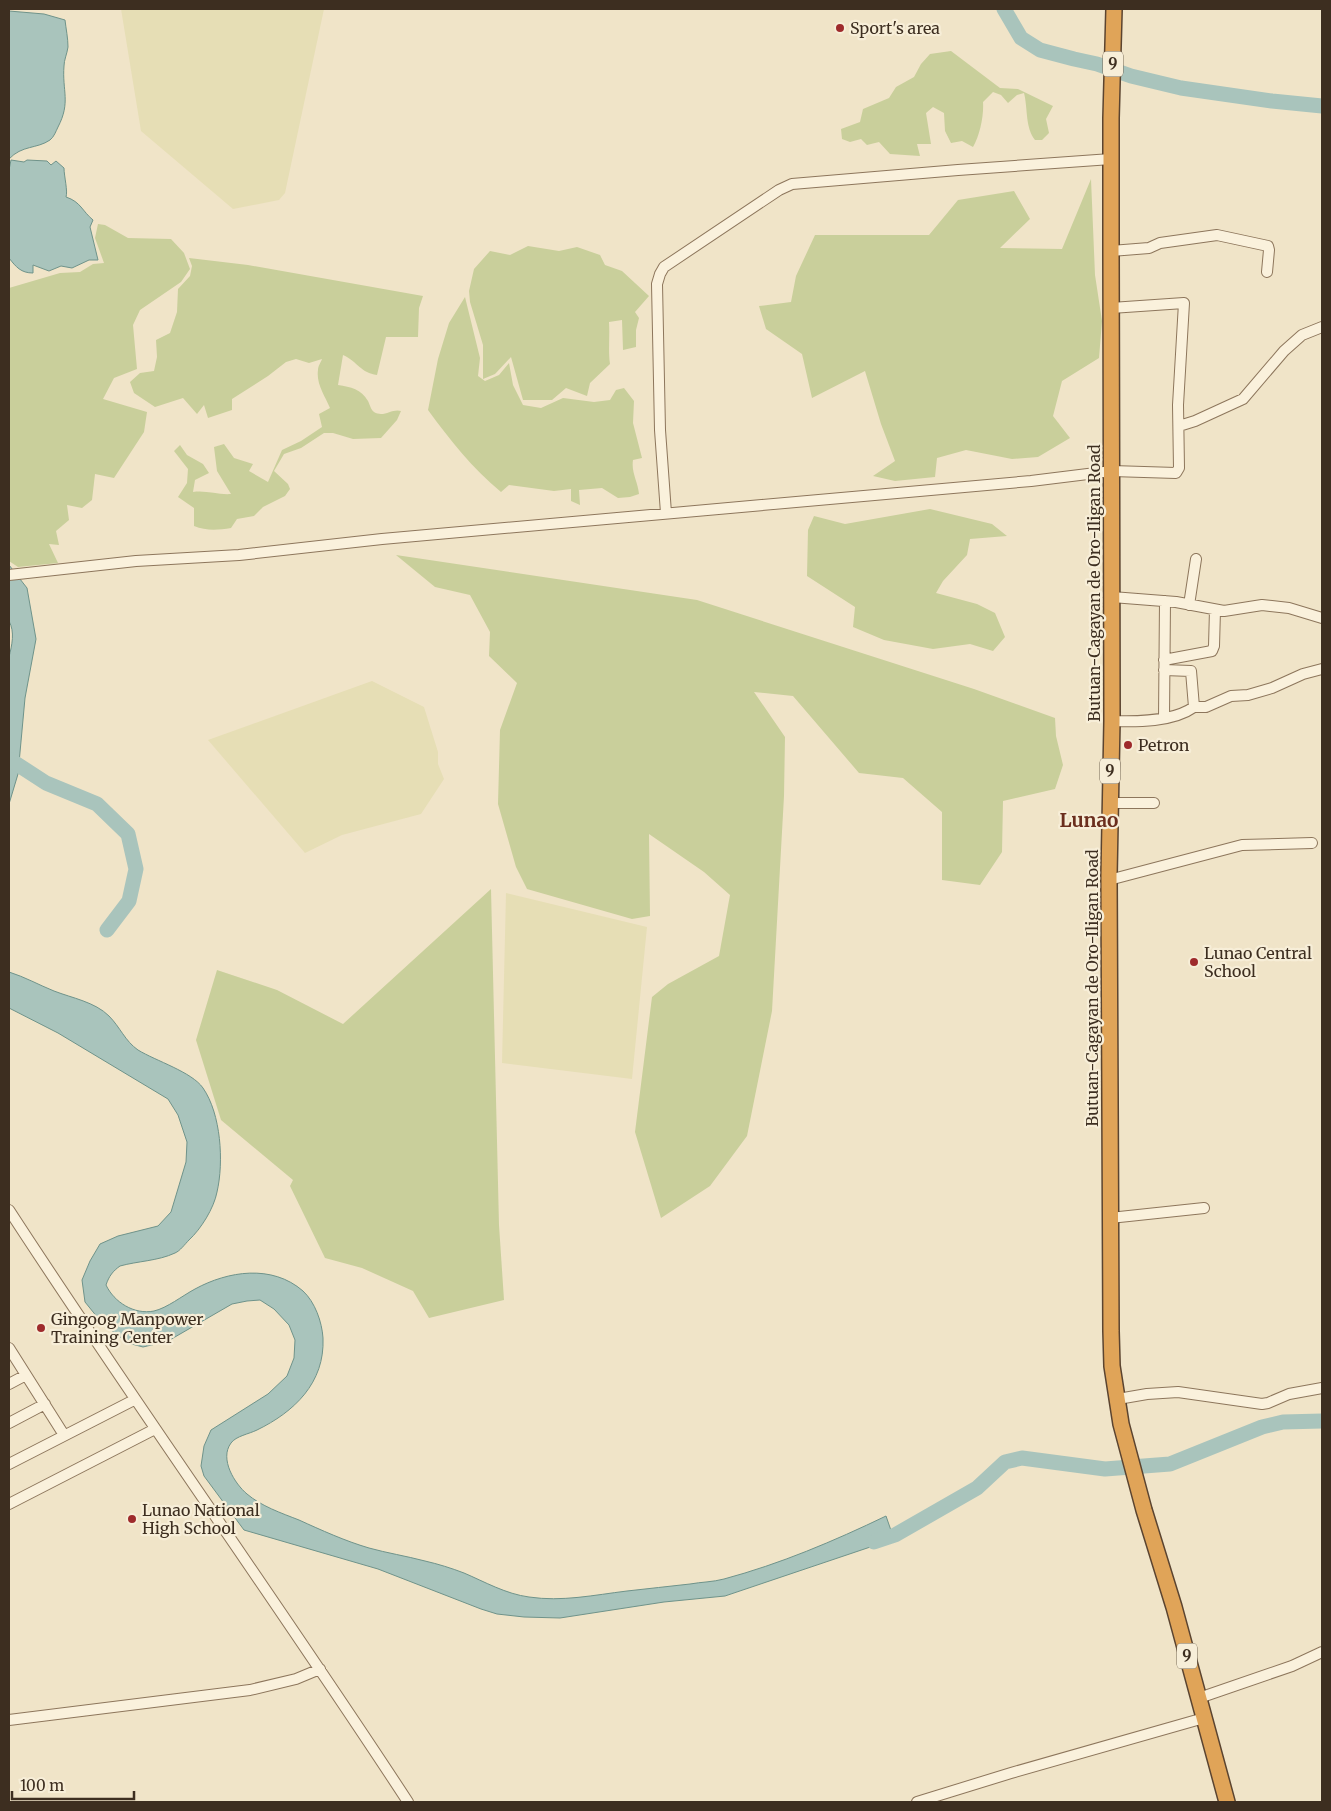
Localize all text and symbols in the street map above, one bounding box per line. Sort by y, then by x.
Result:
place label: Sport's area [850,18,940,38]
marker: Sport's area [834,22,846,34]
road number: 9 [1103,52,1123,76]
street label: Butuan-Cagayan de Oro-Iligan Road [1084,444,1104,722]
place label: Petron [1138,735,1190,755]
marker: Petron [1122,739,1134,751]
road number: 9 [1100,758,1120,784]
district label: Lunao [1060,808,1118,832]
street label: Butuan-Cagayan de Oro-Iligan Road [1082,849,1102,1127]
place label: Lunao Central School [1204,943,1312,981]
marker: Lunao Central School [1188,956,1200,968]
place label: Gingoog Manpower Training Center [51,1309,204,1347]
marker: Gingoog Manpower Training Center [35,1322,47,1334]
place label: Lunao National High School [142,1500,260,1538]
marker: Lunao National High School [126,1513,138,1525]
road number: 9 [1177,1644,1197,1668]
scale bar [12,1768,135,1800]
text: 100 m [20,1776,64,1795]

